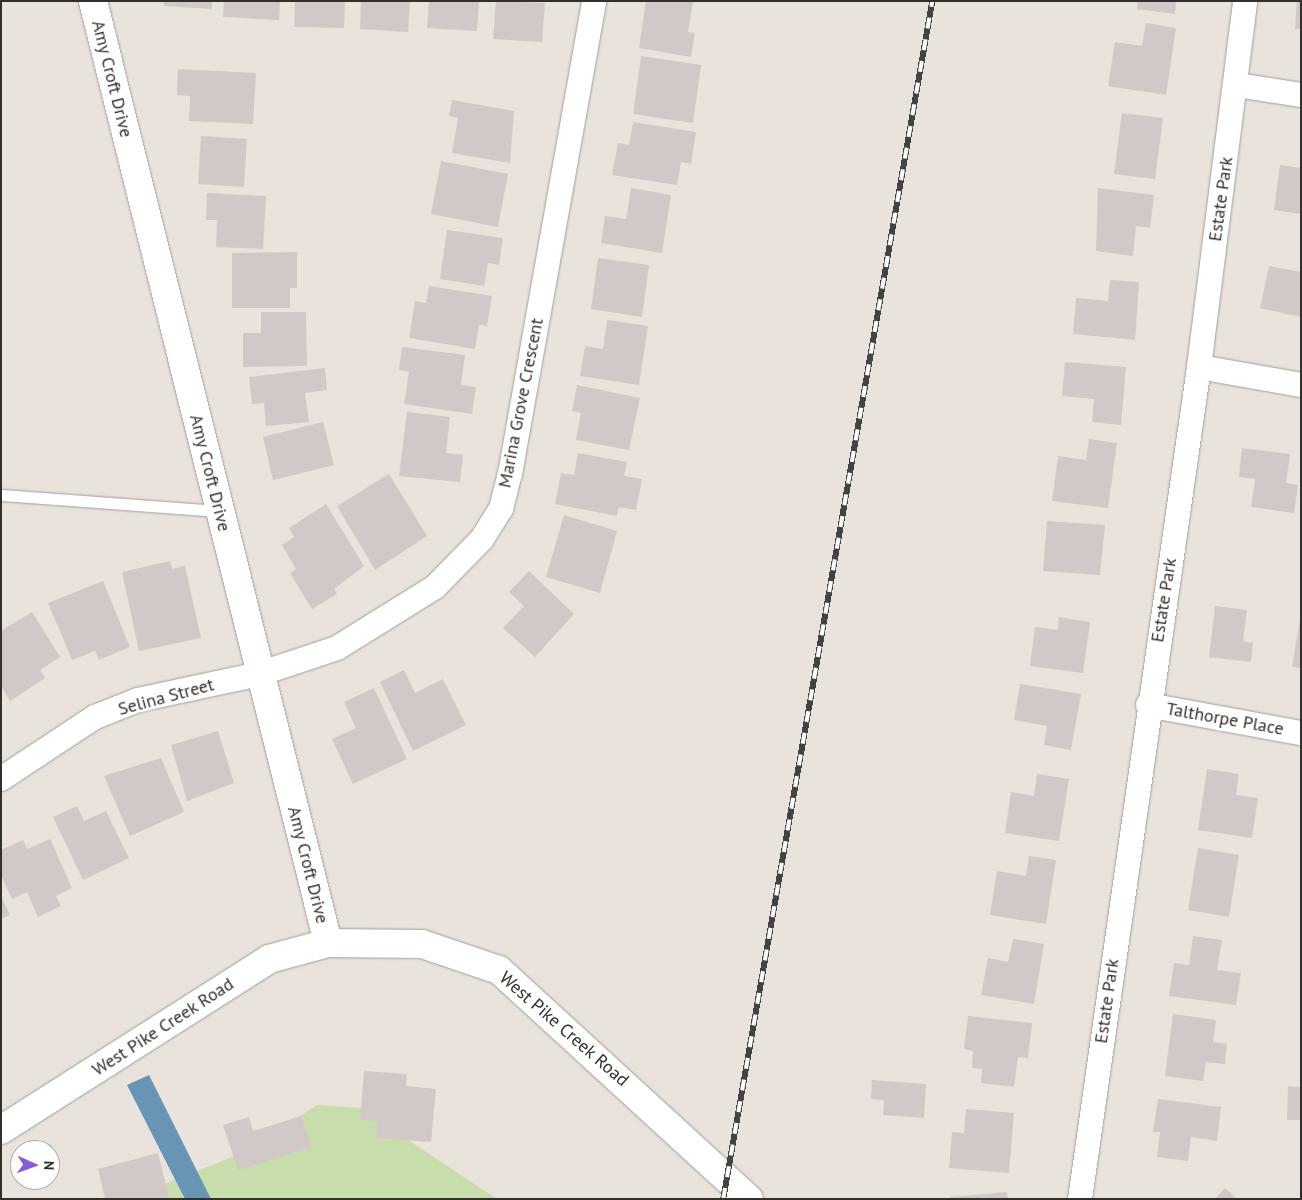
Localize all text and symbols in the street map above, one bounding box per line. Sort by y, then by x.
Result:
street label: Amy Croft Drive [87,18,137,140]
street label: Estate Park [1204,155,1238,243]
street label: Marina Grove Crescent [494,316,548,490]
street label: Amy Croft Drive [185,412,235,534]
street label: Estate Park [1147,556,1181,644]
street label: Selina Street [116,674,216,720]
street label: Talthorpe Place [1165,698,1285,740]
street label: Amy Croft Drive [283,804,333,926]
street label: Estate Park [1090,957,1124,1045]
street label: West Pike Creek Road [495,967,633,1091]
street label: West Pike Creek Road [88,973,238,1081]
north arrow [10,1140,60,1190]
text: N [40,1161,58,1170]

